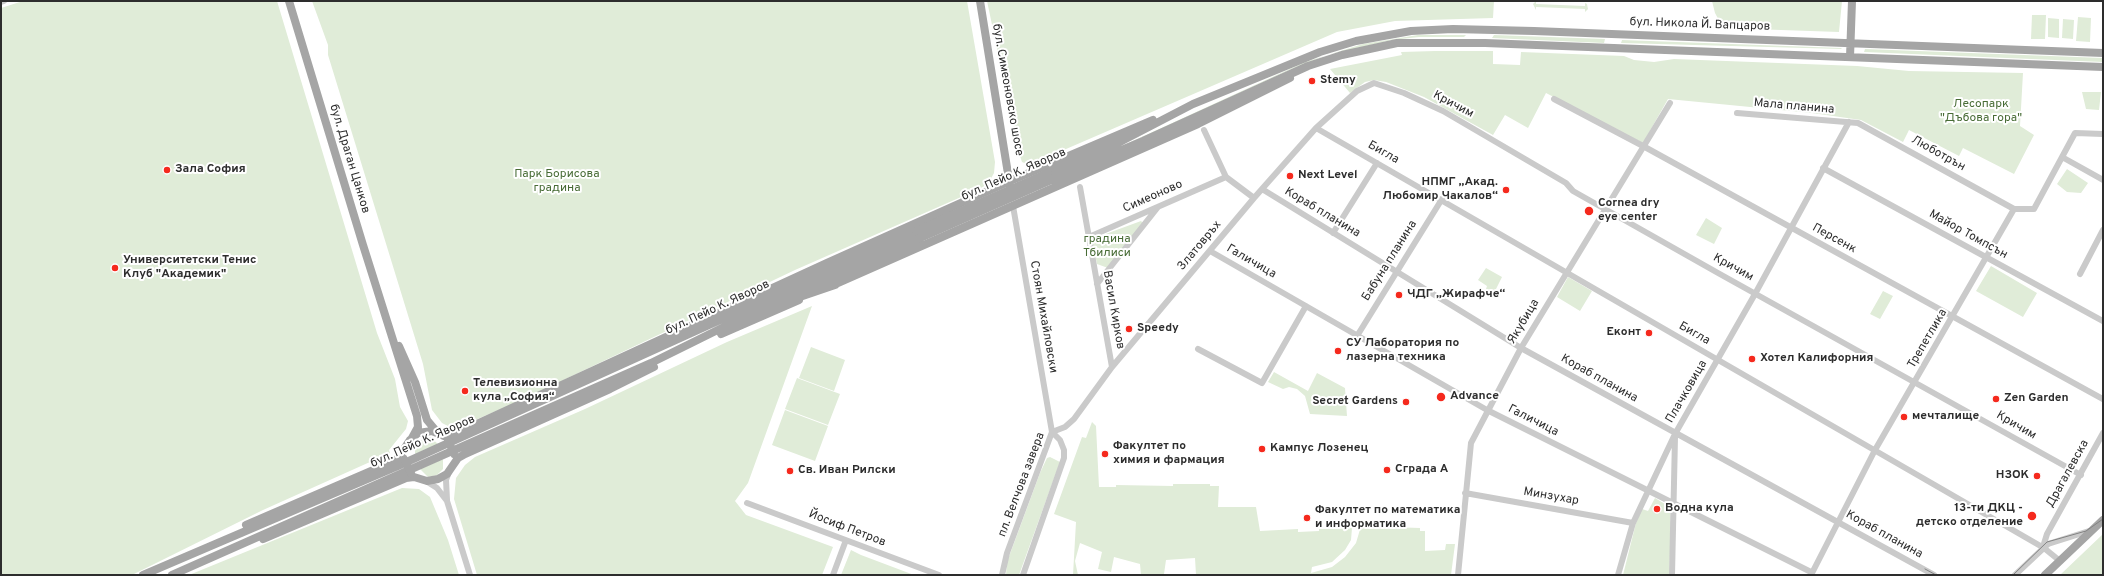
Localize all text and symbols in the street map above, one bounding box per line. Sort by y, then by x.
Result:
street label: бул. Никола Й. Вапцаров [1629,15,1771,35]
street label: бул. Симеоновско шосе [988,23,1026,157]
place label: Stemy [1320,74,1356,88]
marker: Stemy [1307,76,1317,86]
street label: Кричим [1430,88,1476,122]
street label: Мала планина [1753,96,1835,118]
park label: Лесопарк "Дъбова гора" [1940,98,2022,126]
street label: бул. Драган Цанков [326,103,372,215]
street label: Люботрън [1908,133,1968,175]
street label: Бигла [1365,138,1401,168]
street label: бул. Пейо К. Яворов [959,145,1069,205]
place label: Зала София [175,163,246,177]
marker: Зала София [162,165,172,175]
park label: Парк Борисова градина [514,168,600,196]
place label: Next Level [1298,169,1358,183]
marker: Next Level [1285,171,1295,181]
place label: НПМГ „Акад. Любомир Чакалов“ [1383,176,1498,204]
street label: Симеоново [1121,177,1185,217]
street label: Кораб планина [1282,185,1362,241]
marker: НПМГ „Акад. Любомир Чакалов“ [1501,185,1511,195]
place label: Cornea dry eye center [1598,197,1659,225]
marker: Cornea dry eye center [1583,205,1595,217]
street label: Майор Томпсън [1926,207,2010,263]
street label: Златовръх [1175,218,1225,274]
street label: Бабуна планина [1359,218,1421,304]
street label: Персенк [1809,221,1859,257]
park label: градина Тбилиси [1083,233,1131,261]
street label: Галичица [1224,242,1278,282]
street label: Кричим [1710,251,1756,285]
place label: Университетски Тенис Клуб "Академик" [123,254,256,282]
street label: Стоян Михайловски [1026,260,1060,374]
marker: Университетски Тенис Клуб "Академик" [110,263,120,273]
street label: Васил Кирков [1099,269,1127,351]
street label: бул. Пейо К. Яворов [664,278,772,338]
place label: ЧДГ „Жирафче“ [1407,288,1505,302]
marker: ЧДГ „Жирафче“ [1394,290,1404,300]
street label: Якубица [1505,297,1543,347]
street label: Трепетлика [1905,307,1951,371]
street label: Бигла [1676,319,1712,349]
place label: Speedy [1137,322,1179,336]
marker: Speedy [1124,324,1134,334]
place label: Еконт [1606,326,1641,340]
marker: Еконт [1644,328,1654,338]
place label: СУ Лаборатория по лазерна техника [1346,337,1459,365]
marker: СУ Лаборатория по лазерна техника [1333,346,1343,356]
street label: Кораб планина [1558,352,1640,406]
place label: Хотел Калифорния [1760,352,1873,366]
marker: Хотел Калифорния [1747,354,1757,364]
street label: Плачковица [1663,358,1711,426]
place label: Телевизионна кула „София“ [473,377,557,405]
marker: Телевизионна кула „София“ [460,386,470,396]
place label: Advance [1450,390,1499,404]
marker: Advance [1435,391,1447,403]
place label: Zen Garden [2004,392,2069,406]
marker: Zen Garden [1991,394,2001,404]
place label: Secret Gardens [1312,395,1398,409]
marker: Secret Gardens [1401,397,1411,407]
street label: Галичица [1505,402,1561,440]
street label: Кричим [1993,409,2039,443]
place label: мечталище [1912,410,1979,424]
street label: бул. Пейо К. Яворов [368,412,478,472]
marker: мечталище [1899,412,1909,422]
street label: пл. Велчова завера [995,431,1049,539]
street label: Драгалевска [2044,438,2092,510]
place label: Факултет по химия и фармация [1113,440,1225,468]
place label: Кампус Лозенец [1270,442,1368,456]
marker: Кампус Лозенец [1257,444,1267,454]
marker: Факултет по химия и фармация [1100,449,1110,459]
place label: Сграда А [1395,463,1448,477]
place label: Св. Иван Рилски [798,464,896,478]
marker: Сграда А [1382,465,1392,475]
marker: Св. Иван Рилски [785,466,795,476]
place label: НЗОК [1996,469,2029,483]
marker: НЗОК [2032,471,2042,481]
street label: Минзухар [1522,485,1580,509]
place label: Водна кула [1665,502,1734,516]
place label: 13-ти ДКЦ - детско отделение [1916,502,2023,530]
place label: Факултет по математика и информатика [1315,504,1460,532]
marker: Водна кула [1652,504,1662,514]
street label: Йосиф Петров [806,508,888,550]
street label: Кораб планина [1843,508,1925,562]
marker: 13-ти ДКЦ - детско отделение [2026,510,2038,522]
marker: Факултет по математика и информатика [1302,513,1312,523]

